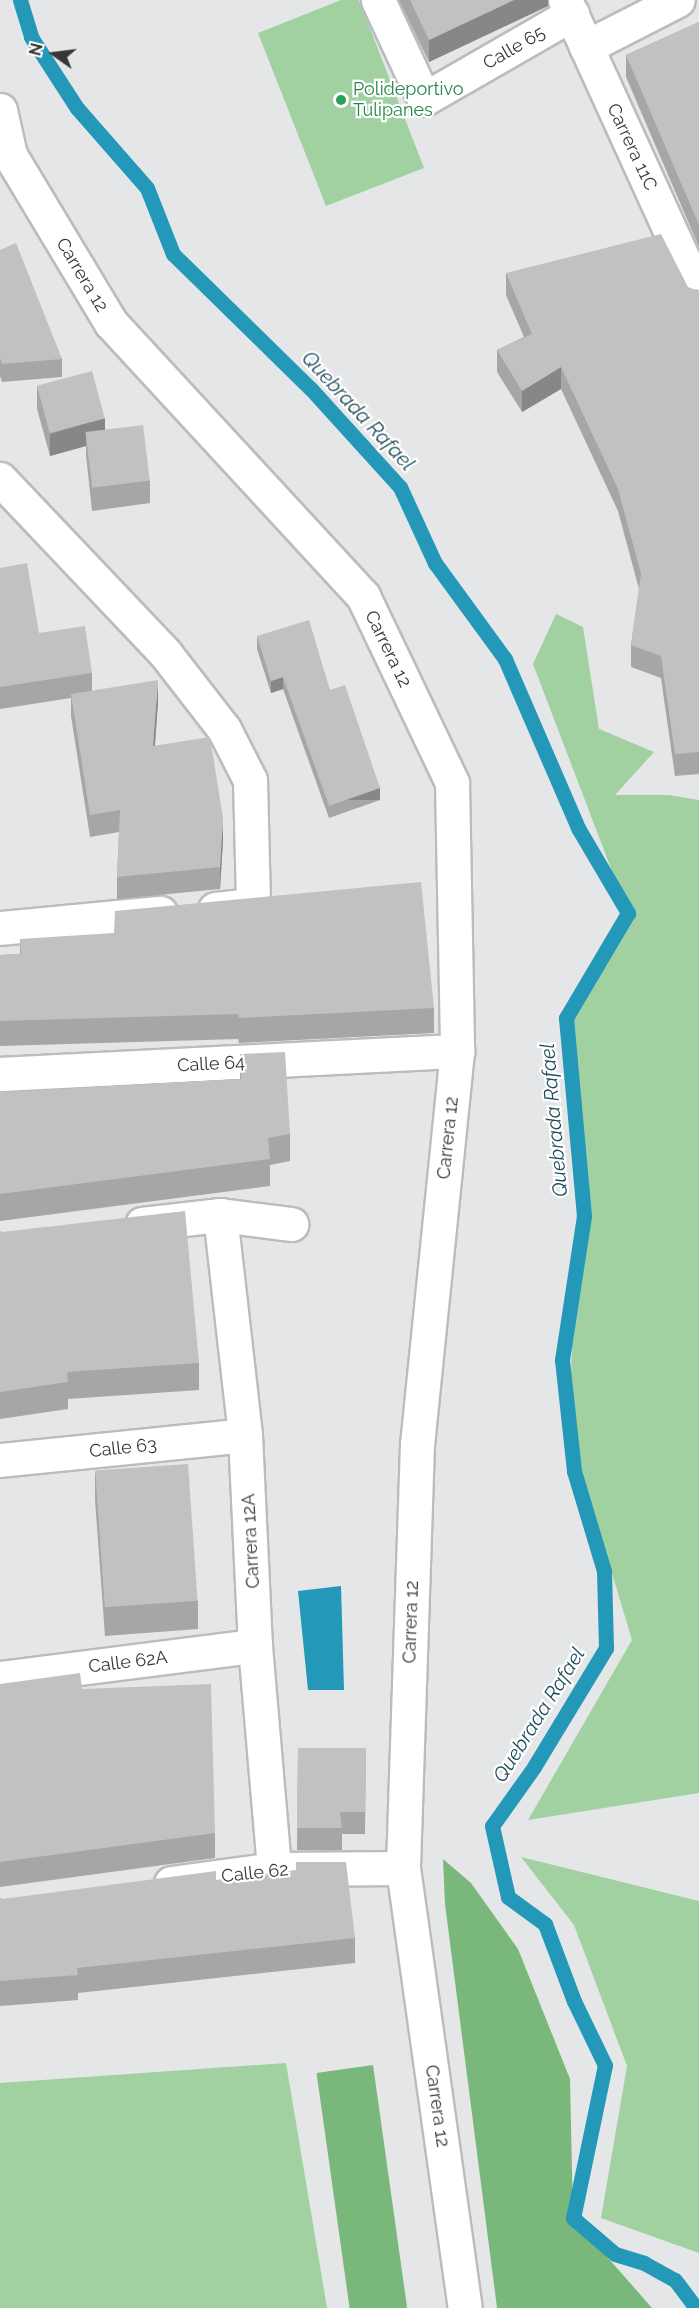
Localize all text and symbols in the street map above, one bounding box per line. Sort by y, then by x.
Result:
street label: Calle 65 [479,22,549,74]
north arrow [24,24,84,84]
text: N [25,41,47,58]
place label: Polideportivo Tulipanes [353,79,463,122]
marker: Polideportivo Tulipanes [334,93,348,107]
street label: Carrera 11C [602,100,662,194]
street label: Carrera 12 [51,234,113,316]
water label: Quebrada Rafael [297,346,419,476]
street label: Carrera 12 [360,607,416,691]
water label: Quebrada Rafael [535,1042,573,1198]
street label: Calle 64 [177,1051,245,1077]
street label: Carrera 12 [433,1096,463,1180]
street label: Calle 63 [88,1434,158,1462]
street label: Carrera 12A [238,1493,264,1589]
street label: Carrera 12 [399,1580,423,1664]
water label: Quebrada Rafael [488,1643,590,1787]
street label: Calle 62A [87,1646,169,1678]
street label: Calle 62 [220,1859,290,1887]
street label: Carrera 12 [421,2063,453,2149]

